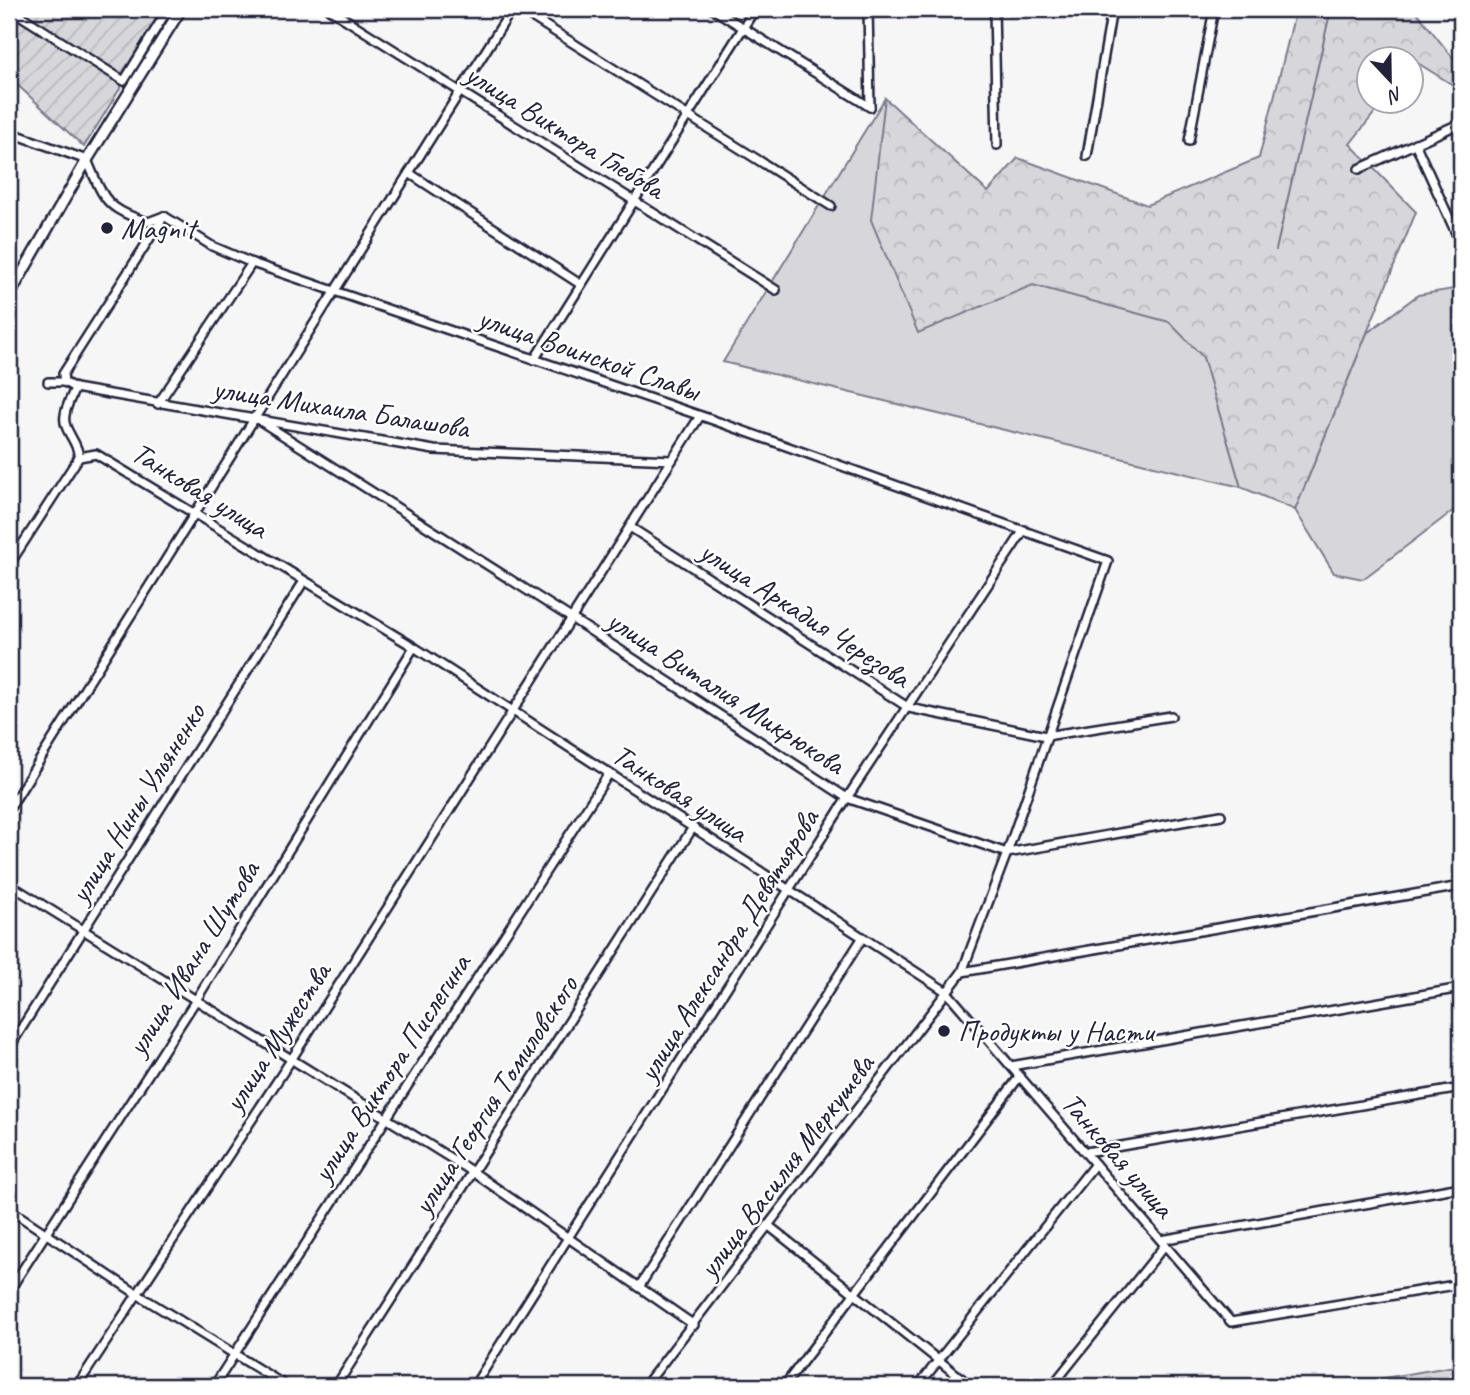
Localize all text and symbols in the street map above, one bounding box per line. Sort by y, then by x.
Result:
north arrow [1354,46,1424,116]
street label: улица Виктора Глебова [457,54,674,209]
text: N [1383,82,1406,109]
place label: Magnit [121,209,199,247]
marker: Magnit [99,220,115,236]
street label: улица Воинской Славы [471,298,707,410]
street label: улица Михаила Балашова [208,369,474,447]
street label: Танковая улица [125,433,277,548]
street label: улица Аркадия Черезова [691,531,919,697]
street label: улица Виталия Микрюкова [598,600,854,784]
street label: улица Нины Ульяненко [59,695,214,912]
street label: Танковая улица [605,735,756,852]
street label: улица Александра Девятьярова [628,800,828,1090]
street label: улица Ивана Шутова [117,852,269,1064]
street label: улица Виктора Пислегина [302,945,480,1191]
street label: улица Мужества [214,953,341,1120]
street label: улица Георгия Томиловского [403,967,587,1223]
place label: Продукты у Насти [958,1012,1156,1050]
marker: Продукты у Насти [936,1023,952,1039]
street label: улица Василия Меркушева [688,1045,884,1287]
street label: Танковая улица [1053,1085,1184,1227]

